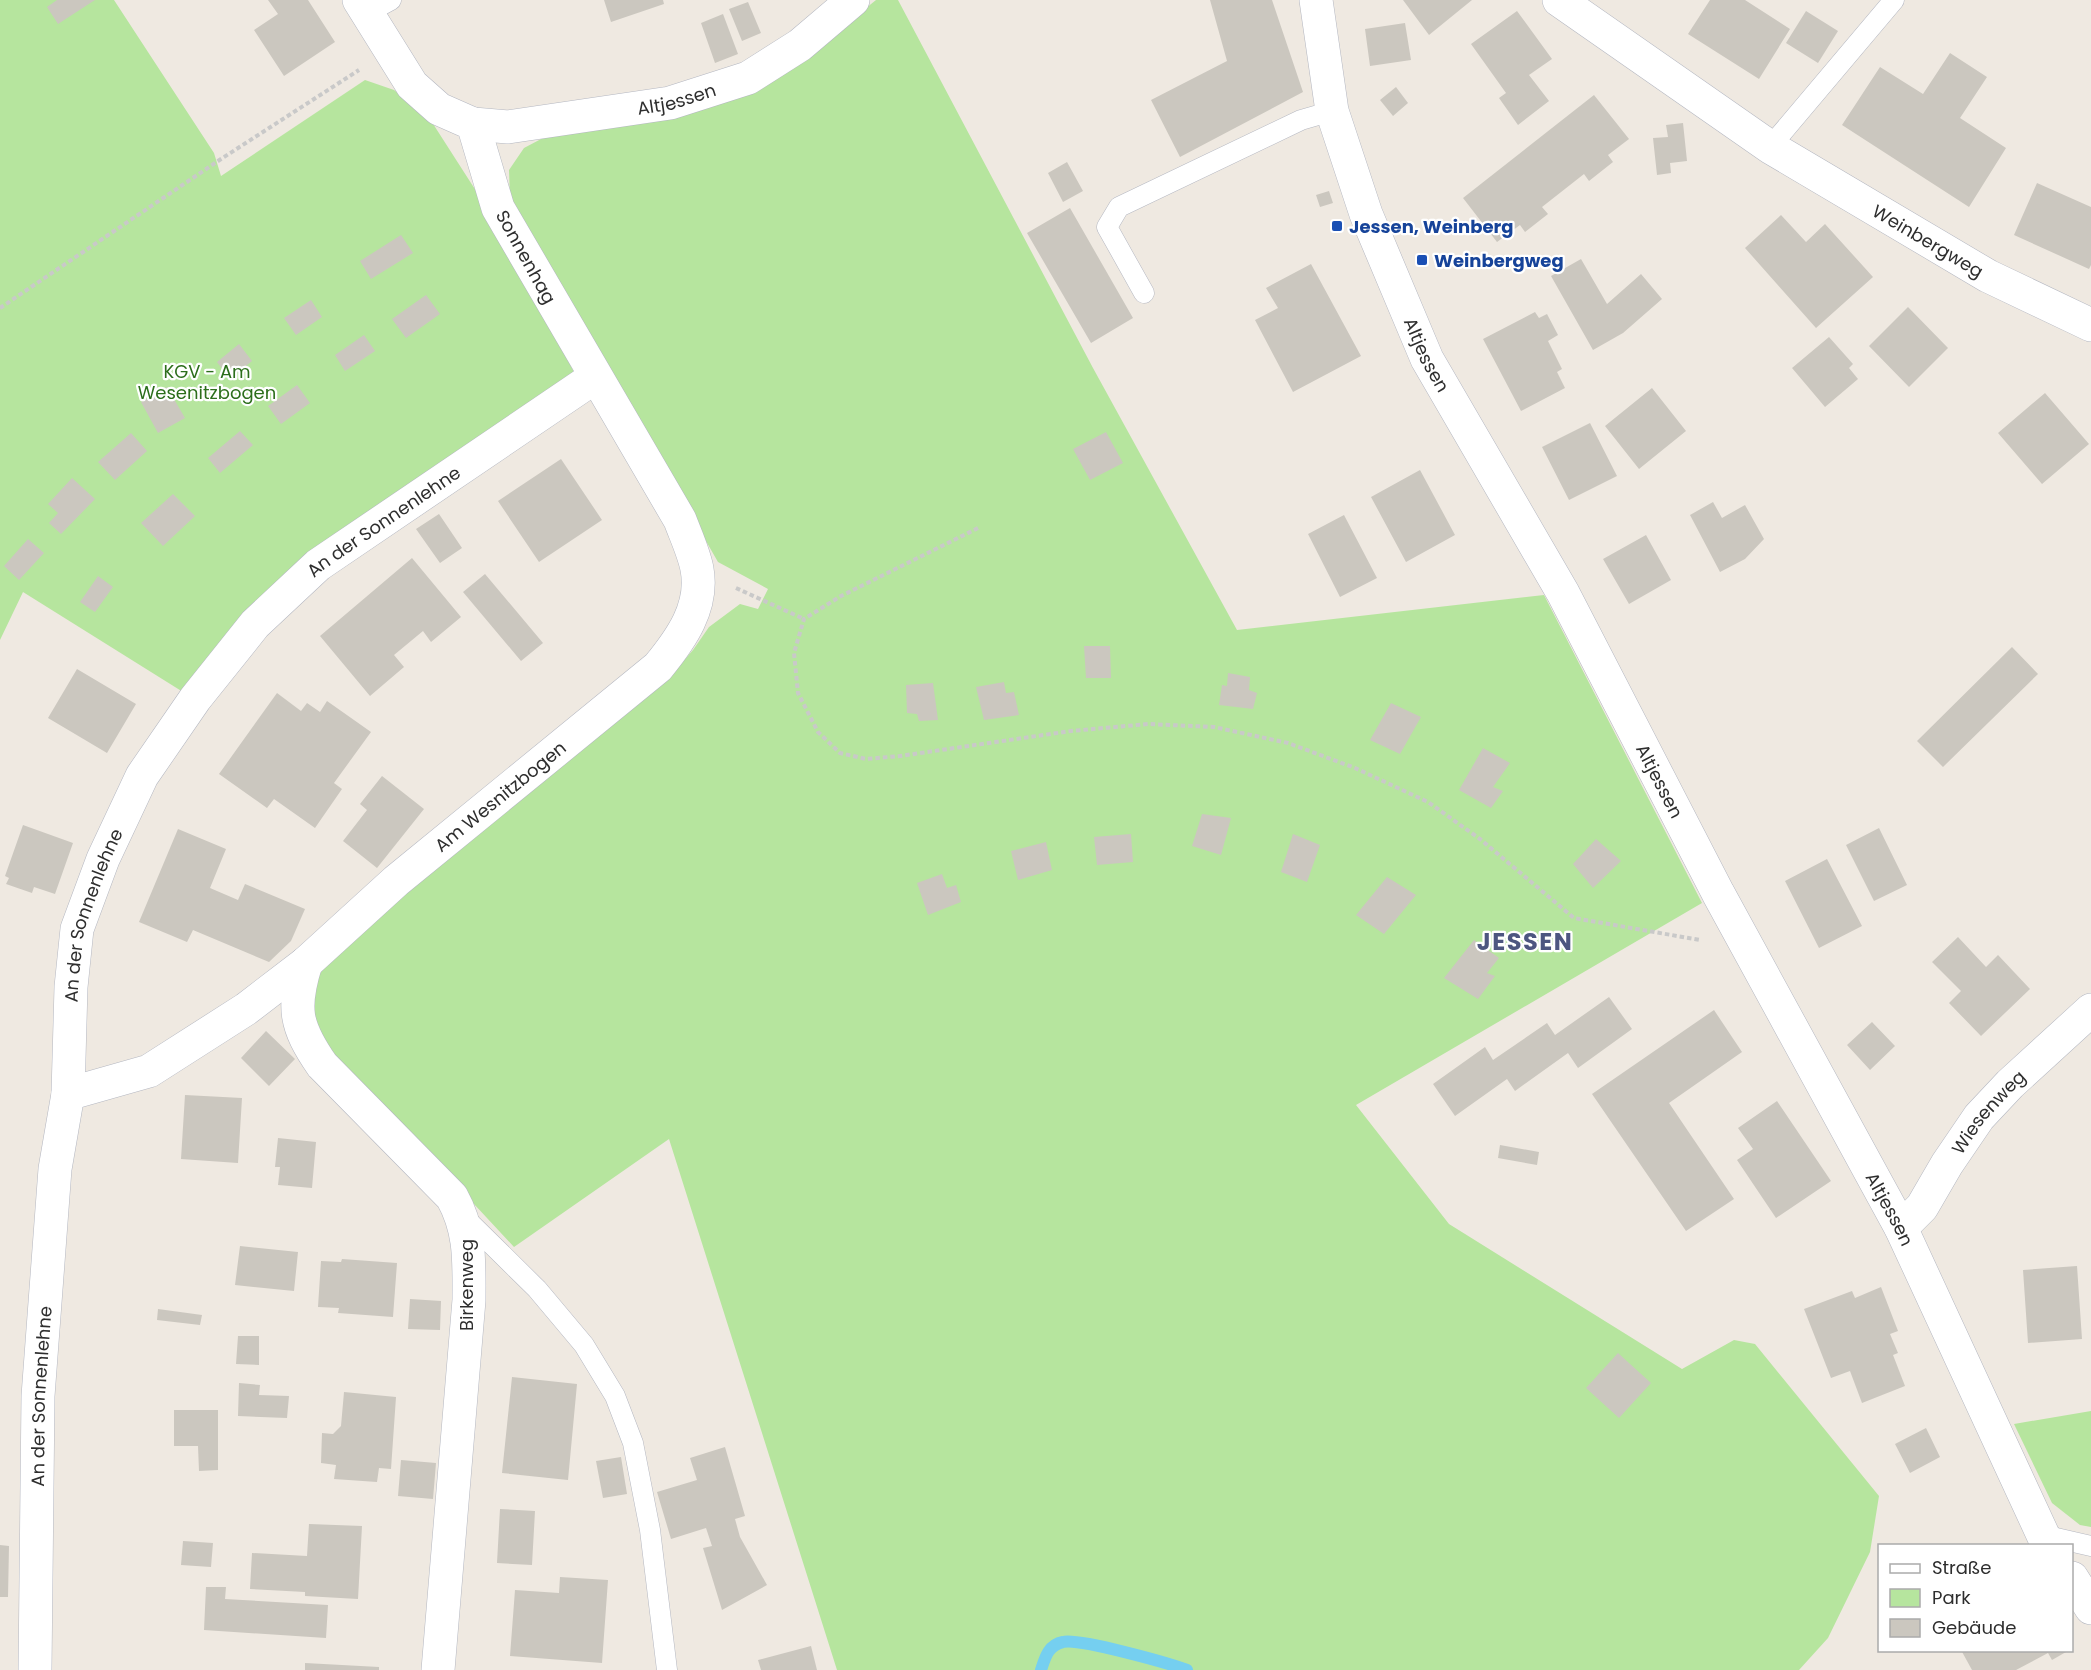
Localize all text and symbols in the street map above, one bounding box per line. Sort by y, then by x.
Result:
street label: Altjessen [635,77,719,120]
street label: Weinbergweg [1868,198,1988,283]
street label: Sonnenhag [490,206,562,308]
place label: Jessen, Weinberg [1349,214,1513,239]
marker: Jessen, Weinberg [1330,219,1344,233]
place label: Weinbergweg [1434,248,1564,273]
marker: Weinbergweg [1415,253,1429,267]
street label: Altjessen [1398,314,1456,397]
park label: KGV - Am Wesenitzbogen [138,359,276,405]
street label: An der Sonnenlehne [301,460,465,582]
street label: Am Wesnitzbogen [429,735,571,857]
street label: Altjessen [1631,739,1690,822]
street label: An der Sonnenlehne [58,824,128,1003]
district label: JESSEN [1477,925,1573,958]
street label: Wiesenweg [1945,1064,2030,1159]
street label: Altjessen [1860,1167,1920,1250]
street label: Birkenweg [454,1239,479,1331]
street label: An der Sonnenlehne [25,1305,57,1487]
legend [1878,1544,2073,1652]
text: Straße [1932,1555,1991,1580]
text: Park [1932,1585,1971,1610]
text: Gebäude [1932,1615,2016,1640]

